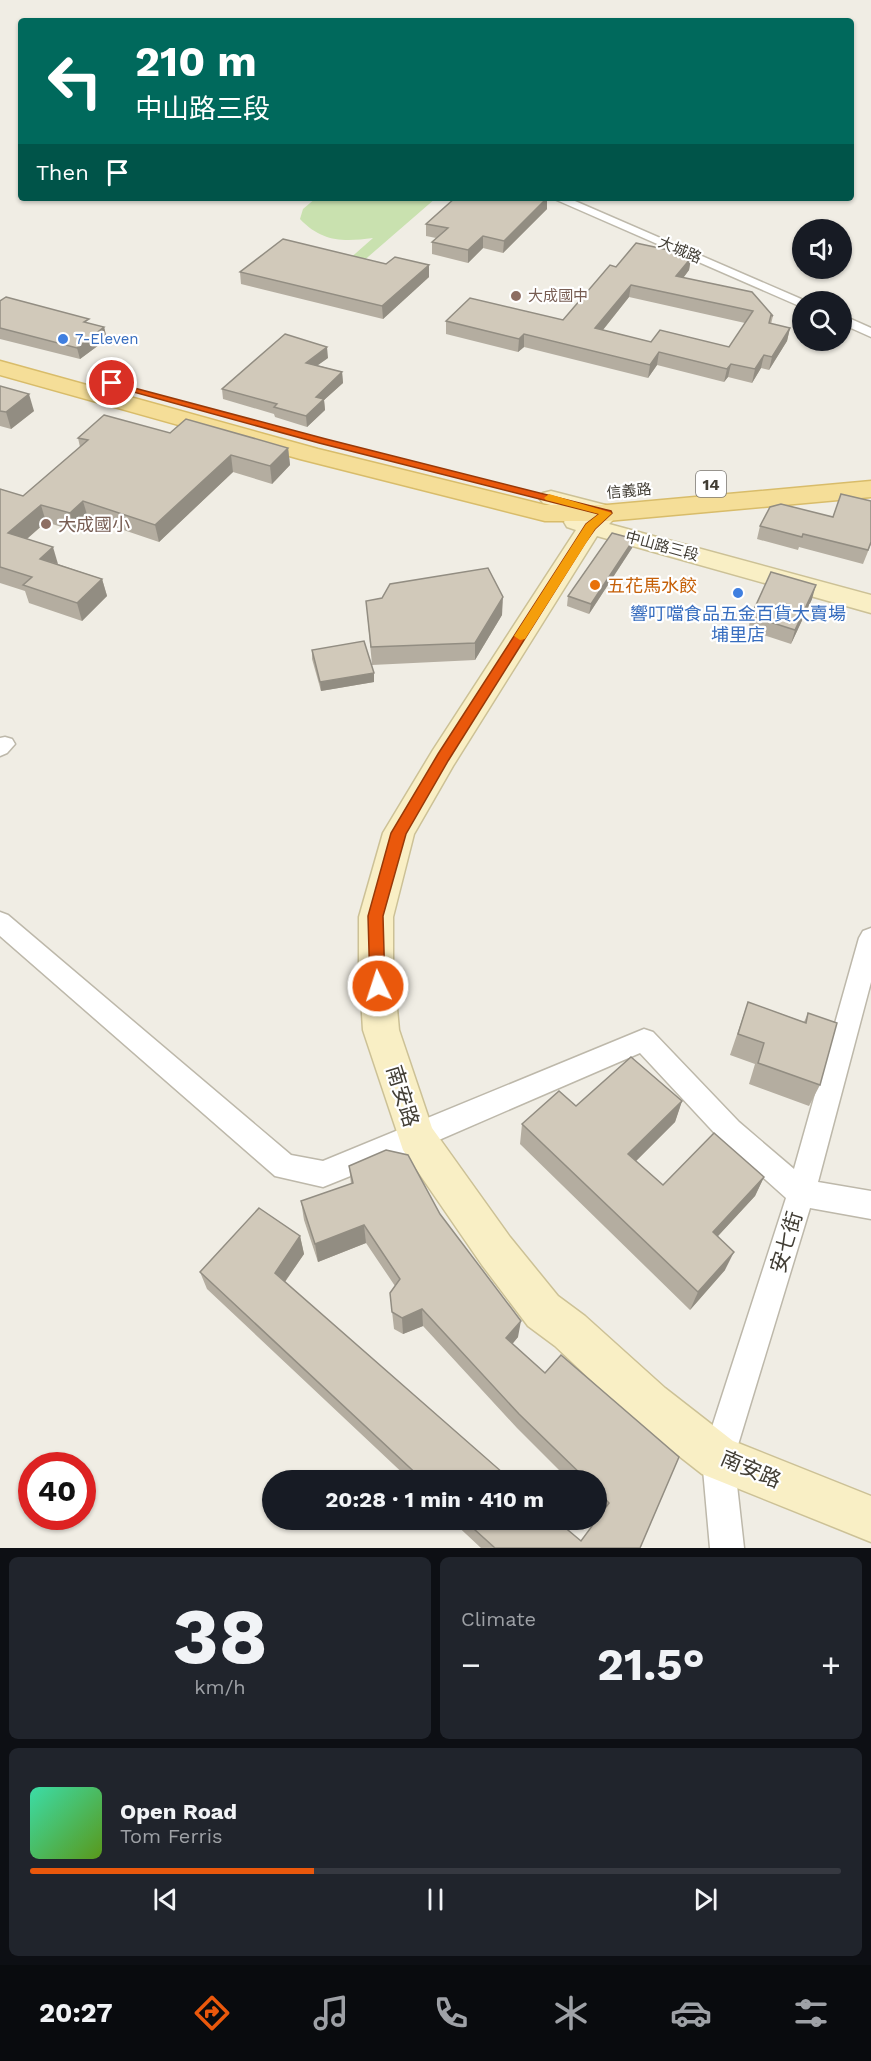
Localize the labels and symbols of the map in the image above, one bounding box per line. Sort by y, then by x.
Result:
street label: 大城路 [656,233,704,267]
place label: 大成國中 [528,287,588,305]
marker: 大成國中 [509,289,523,303]
place label: 7-Eleven [75,330,139,348]
marker: 7-Eleven [56,332,70,346]
pin [86,357,137,408]
road number: 14 [696,471,726,497]
street label: 信義路 [606,480,652,502]
place label: 大成國小 [58,514,130,535]
marker: 大成國小 [39,517,53,531]
street label: 中山路三段 [623,528,701,564]
place label: 五花馬水餃 [607,575,697,596]
marker: 五花馬水餃 [588,578,602,592]
marker: 響叮噹食品五金百貨大賣場 埔里店 [731,586,745,600]
place label: 響叮噹食品五金百貨大賣場 埔里店 [630,603,846,645]
position arrow [346,954,410,1018]
street label: 南安路 [382,1062,424,1130]
street label: 安七街 [765,1208,807,1276]
street label: 南安路 [717,1445,785,1493]
speed limit sign: 40 [18,1452,96,1530]

